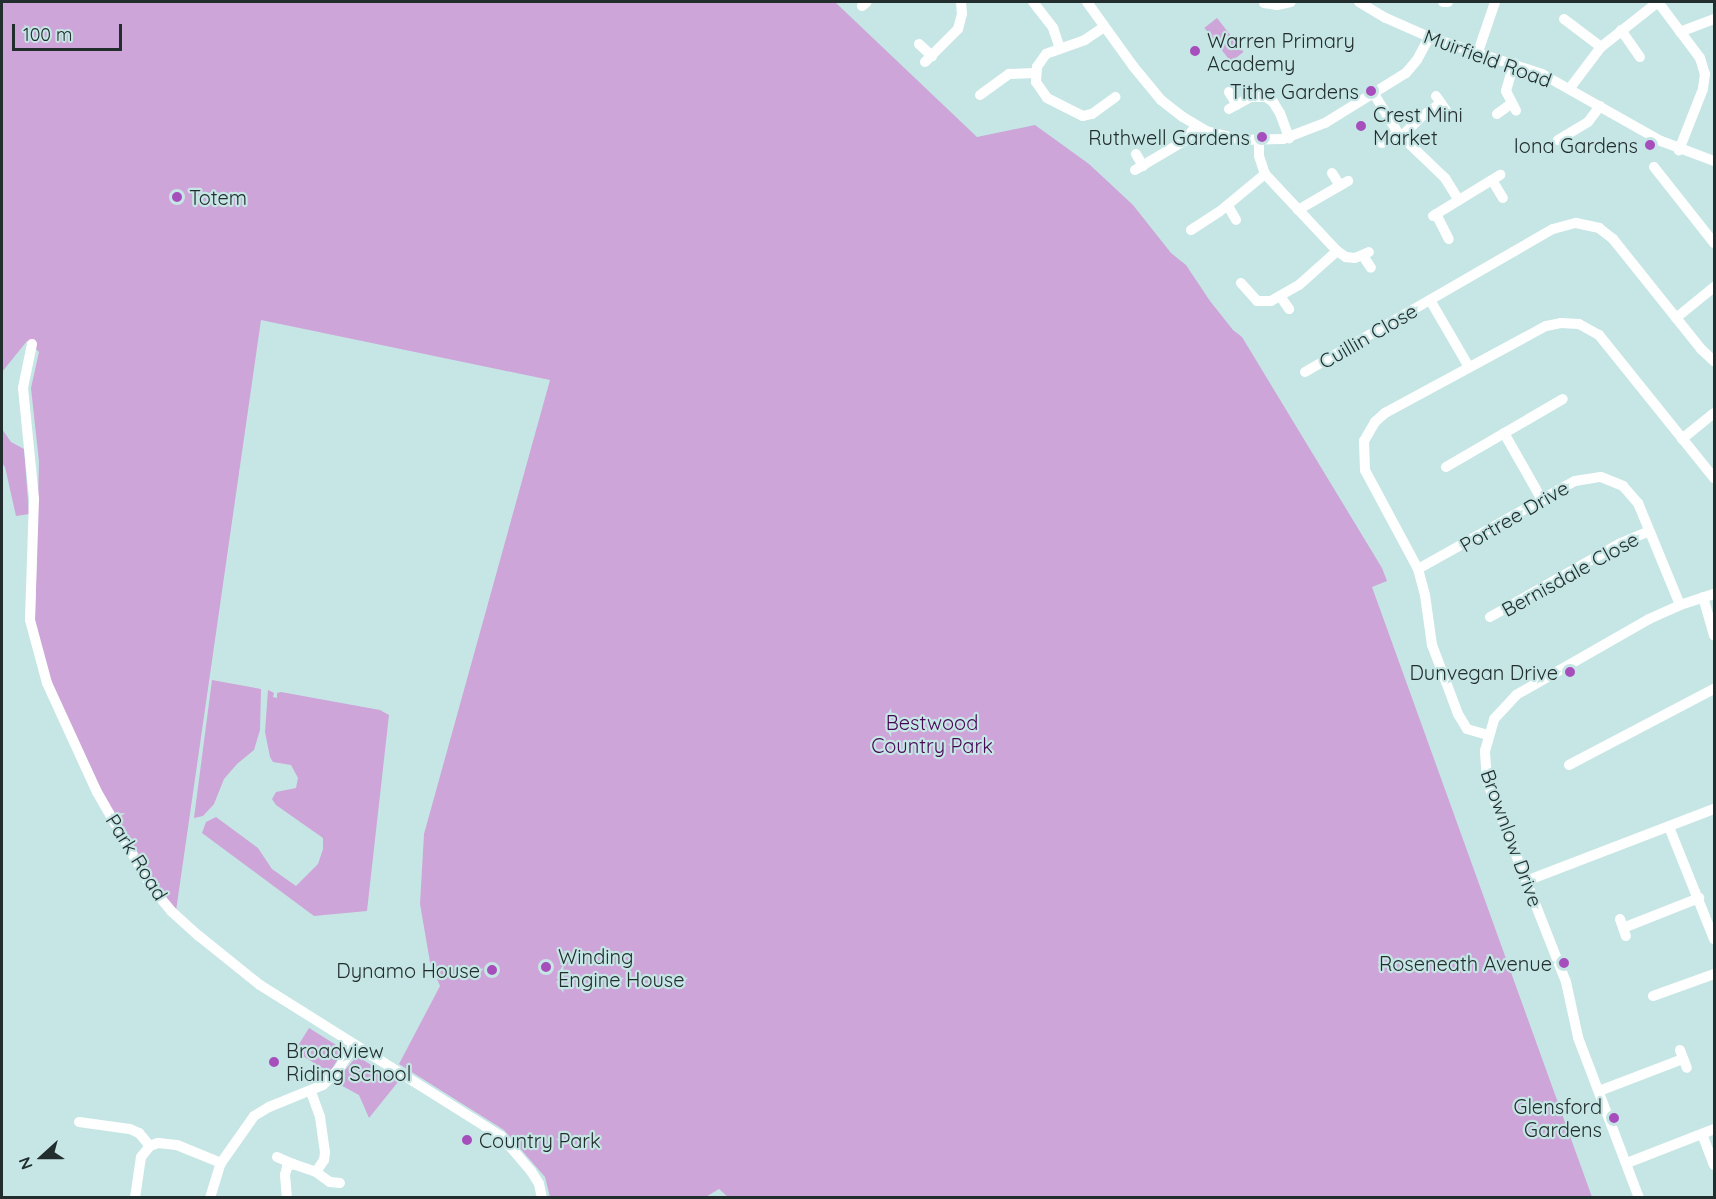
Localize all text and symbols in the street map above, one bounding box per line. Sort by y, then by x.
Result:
scale bar [15,12,124,50]
text: 100 m [23,23,72,46]
street label: Muirfield Road [1421,24,1555,92]
place label: Warren Primary Academy [1207,28,1355,75]
marker: Warren Primary Academy [1188,44,1202,58]
place label: Tithe Gardens [1230,79,1359,103]
marker: Tithe Gardens [1364,84,1378,98]
place label: Crest Mini Market [1373,102,1463,149]
marker: Crest Mini Market [1354,119,1368,133]
place label: Ruthwell Gardens [1088,125,1250,149]
marker: Ruthwell Gardens [1255,130,1269,144]
place label: Iona Gardens [1514,133,1638,157]
marker: Iona Gardens [1643,138,1657,152]
place label: Totem [189,185,247,209]
marker: Totem [170,190,184,204]
street label: Cuillin Close [1315,298,1421,374]
street label: Portree Drive [1455,475,1573,557]
street label: Bernisdale Close [1497,526,1643,622]
place label: Dunvegan Drive [1409,660,1558,684]
marker: Dunvegan Drive [1563,665,1577,679]
park label: Bestwood Country Park [871,711,993,758]
street label: Brownlow Drive [1476,766,1548,910]
street label: Park Road [101,809,173,905]
place label: Winding Engine House [558,944,685,991]
place label: Roseneath Avenue [1379,951,1552,975]
marker: Roseneath Avenue [1557,956,1571,970]
place label: Dynamo House [336,958,480,982]
marker: Winding Engine House [539,960,553,974]
marker: Dynamo House [485,963,499,977]
place label: Broadview Riding School [286,1038,411,1085]
marker: Broadview Riding School [267,1055,281,1069]
place label: Glensford Gardens [1514,1094,1602,1141]
marker: Glensford Gardens [1607,1111,1621,1125]
north arrow [12,1127,72,1187]
place label: Country Park [479,1128,601,1152]
marker: Country Park [460,1133,474,1147]
text: N [14,1154,37,1173]

